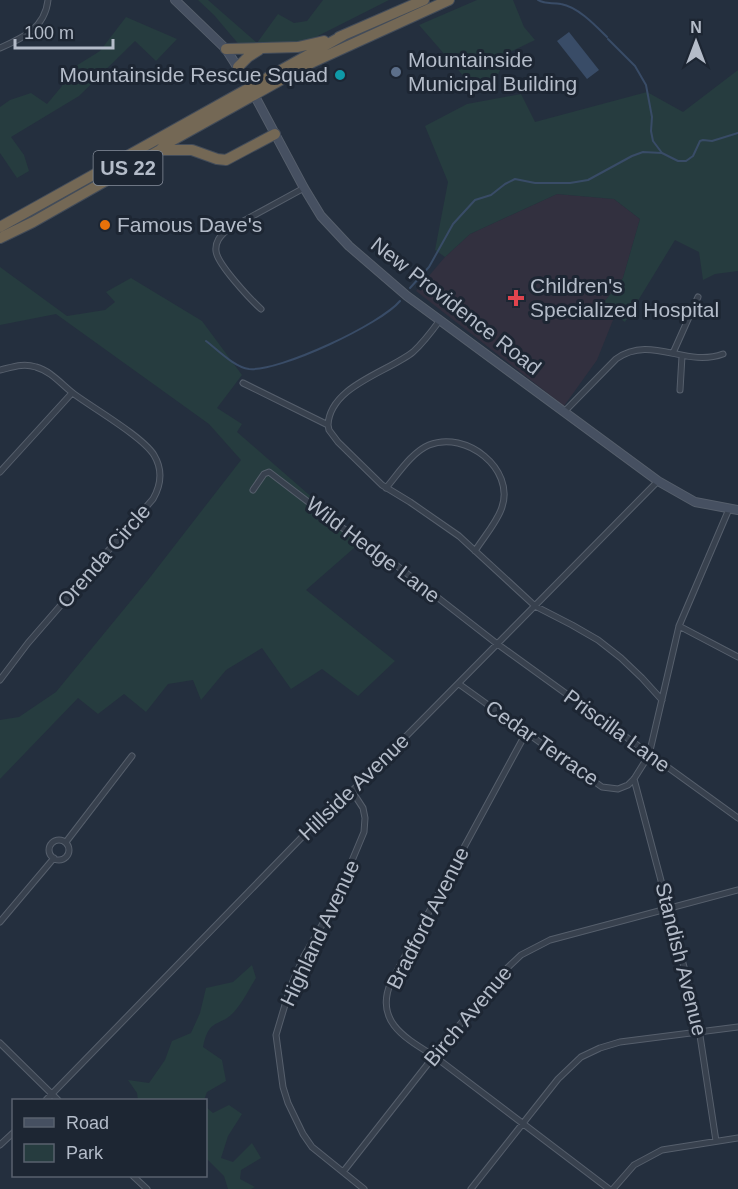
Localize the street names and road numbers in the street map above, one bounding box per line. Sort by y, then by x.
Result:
road number: US 22 [94,151,162,185]
street label: New Providence Road [367,232,546,379]
street label: Wild Hedge Lane [302,492,445,607]
street label: Orenda Circle [52,499,155,612]
street label: Priscilla Lane [560,685,675,777]
street label: Cedar Terrace [481,695,603,790]
street label: Hillside Avenue [294,729,413,845]
street label: Bradford Avenue [382,843,473,993]
street label: Highland Avenue [276,856,363,1009]
street label: Standish Avenue [651,880,712,1038]
street label: Birch Avenue [419,961,516,1070]

